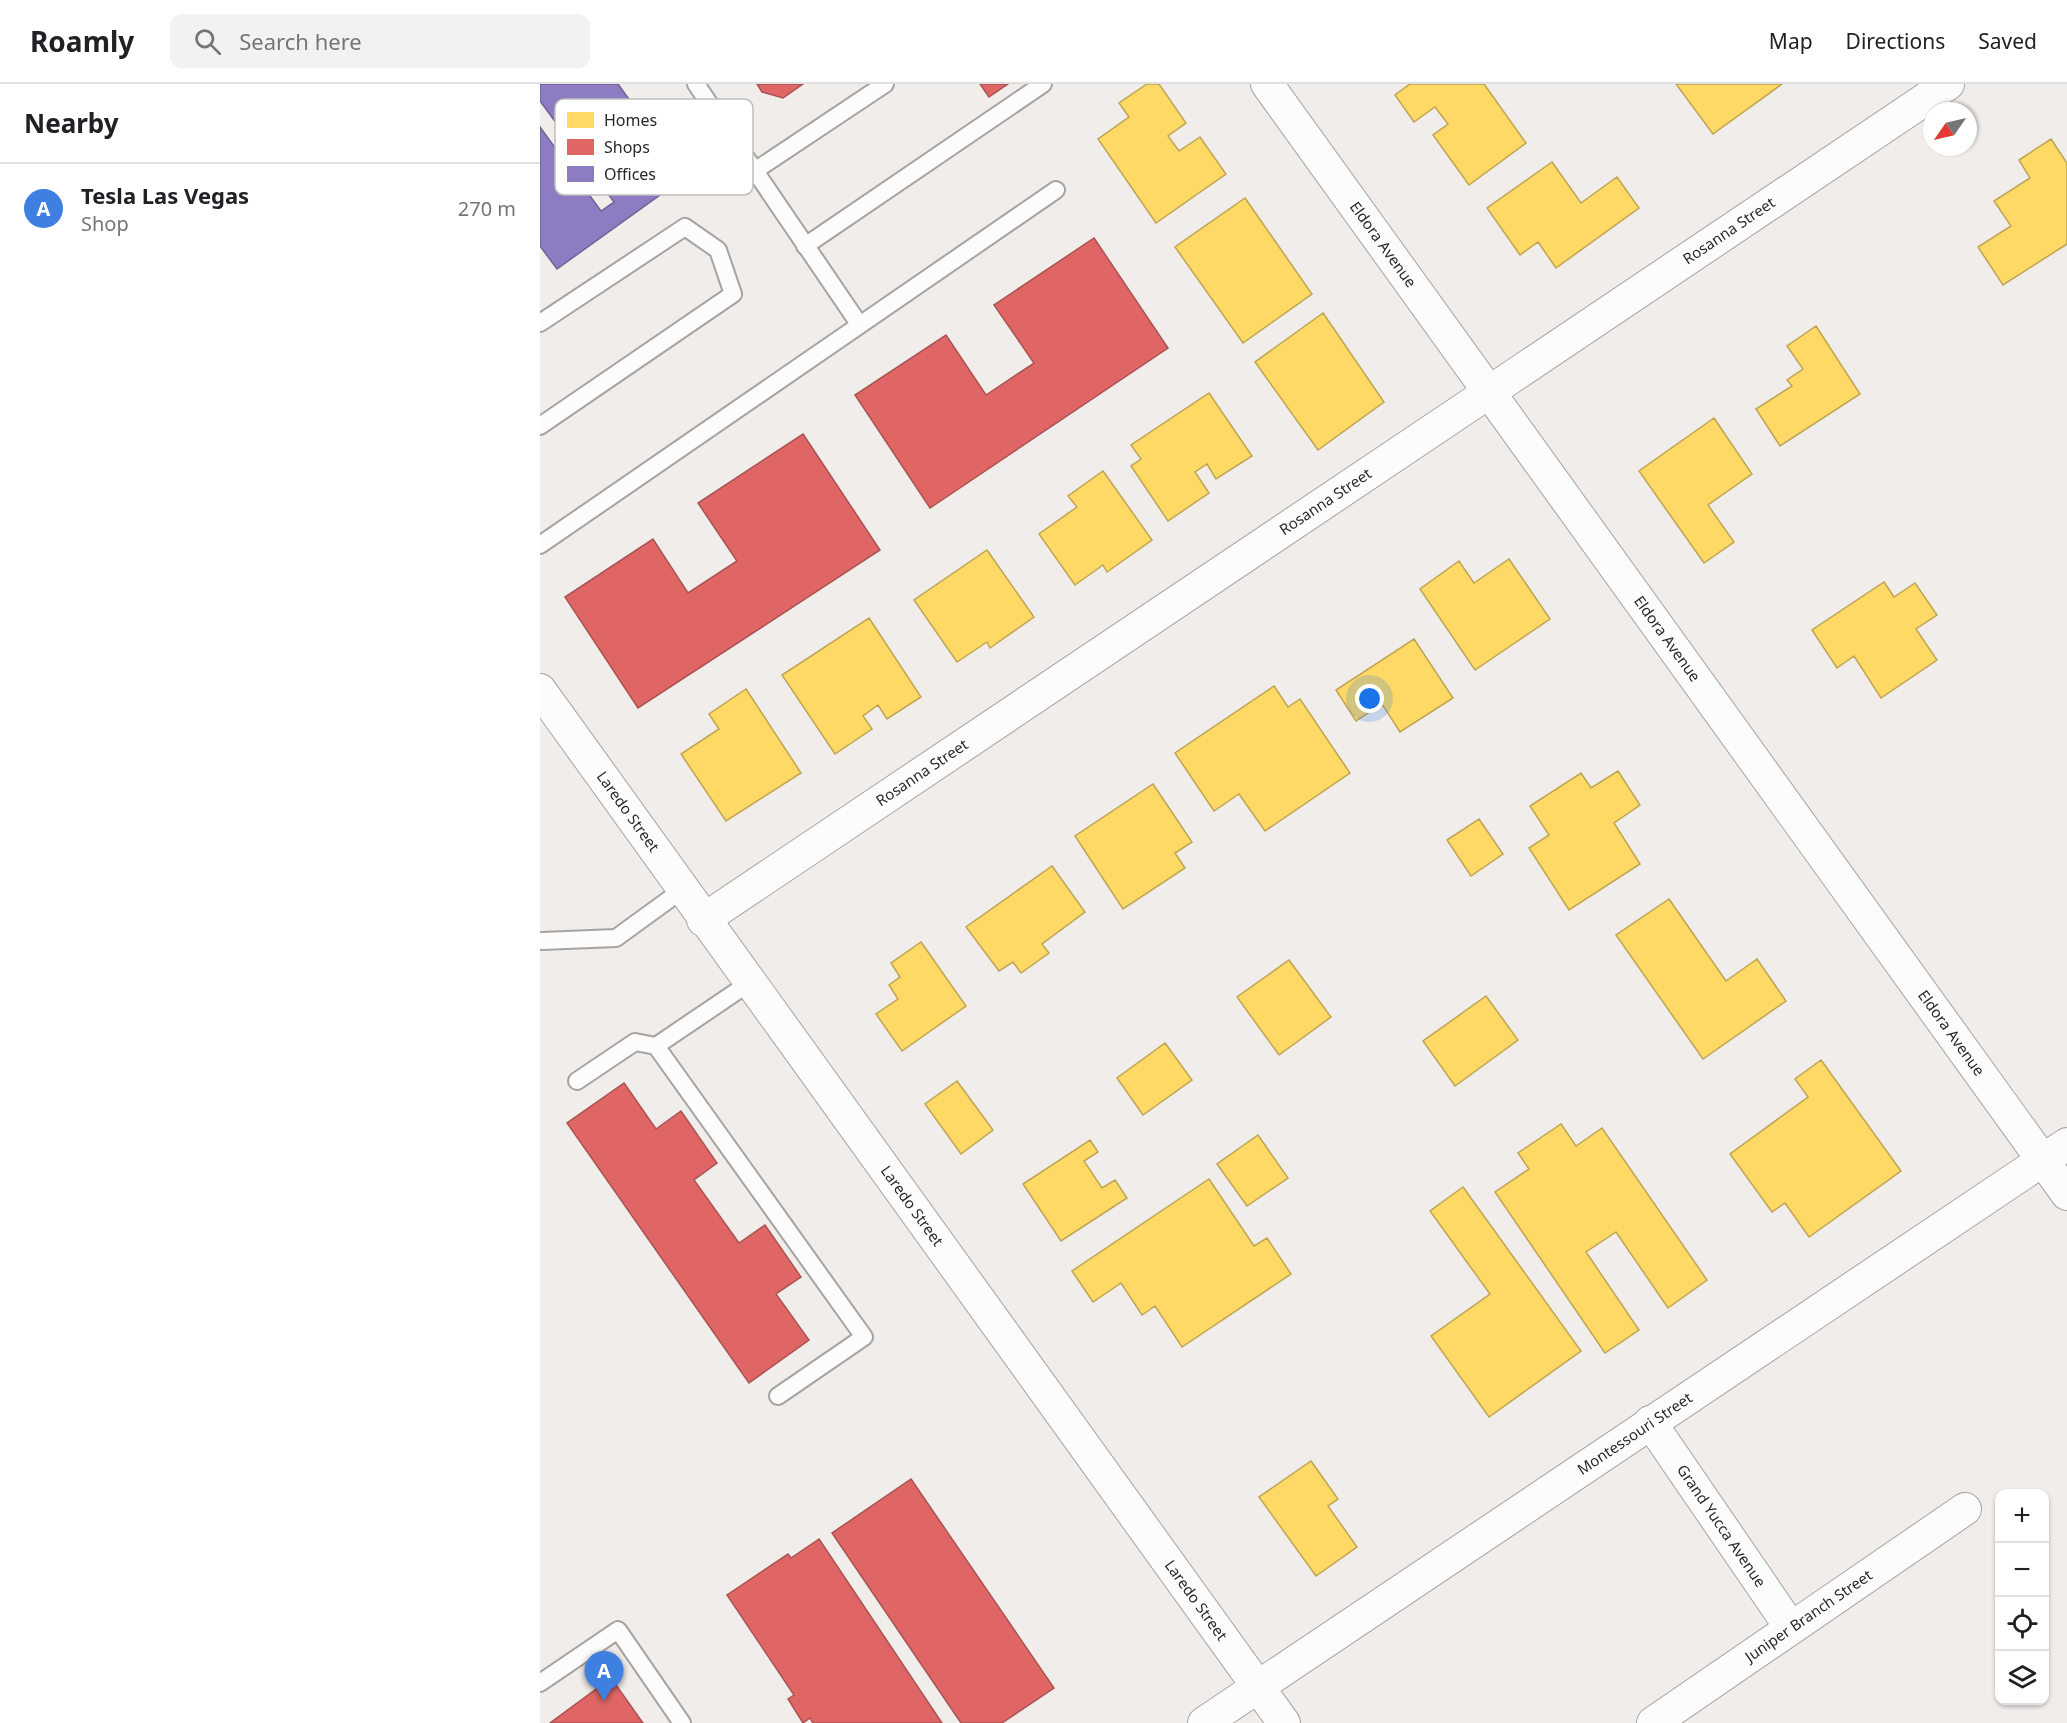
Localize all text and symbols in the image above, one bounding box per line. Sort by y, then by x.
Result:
search box [170,14,590,68]
text: Roamly [30,22,134,60]
icon: search [191,25,224,58]
text: Search here [239,26,362,56]
text: Map [1769,27,1813,55]
text: Directions [1846,27,1945,55]
text: Saved [1978,27,2037,55]
legend [555,99,753,195]
north arrow [1923,102,1977,156]
text: Nearby [24,105,119,141]
text: Homes [604,109,657,131]
text: Shops [604,136,650,158]
text: Offices [604,163,656,185]
text: Tesla Las Vegas [81,180,249,210]
street label: Rosanna Street [1679,192,1779,268]
text: A [37,195,50,222]
text: 270 m [458,195,516,222]
street label: Eldora Avenue [1346,197,1421,291]
text: Shop [81,210,129,237]
street label: Rosanna Street [1275,463,1376,539]
street label: Eldora Avenue [1630,591,1706,685]
your location [1355,684,1384,713]
street label: Rosanna Street [872,734,972,810]
street label: Laredo Street [593,767,665,856]
street label: Eldora Avenue [1914,986,1990,1080]
street label: Laredo Street [877,1161,949,1250]
street label: Montessouri Street [1573,1387,1696,1479]
street label: Grand Yucca Avenue [1673,1460,1771,1591]
map controls [1995,1489,2049,1705]
button: + [1995,1489,2049,1543]
button: − [1995,1543,2049,1597]
street label: Laredo Street [1161,1556,1233,1645]
street label: Juniper Branch Street [1739,1564,1876,1667]
button: locate [1995,1597,2049,1651]
button: layers [1995,1651,2049,1705]
pin: A [584,1652,624,1701]

